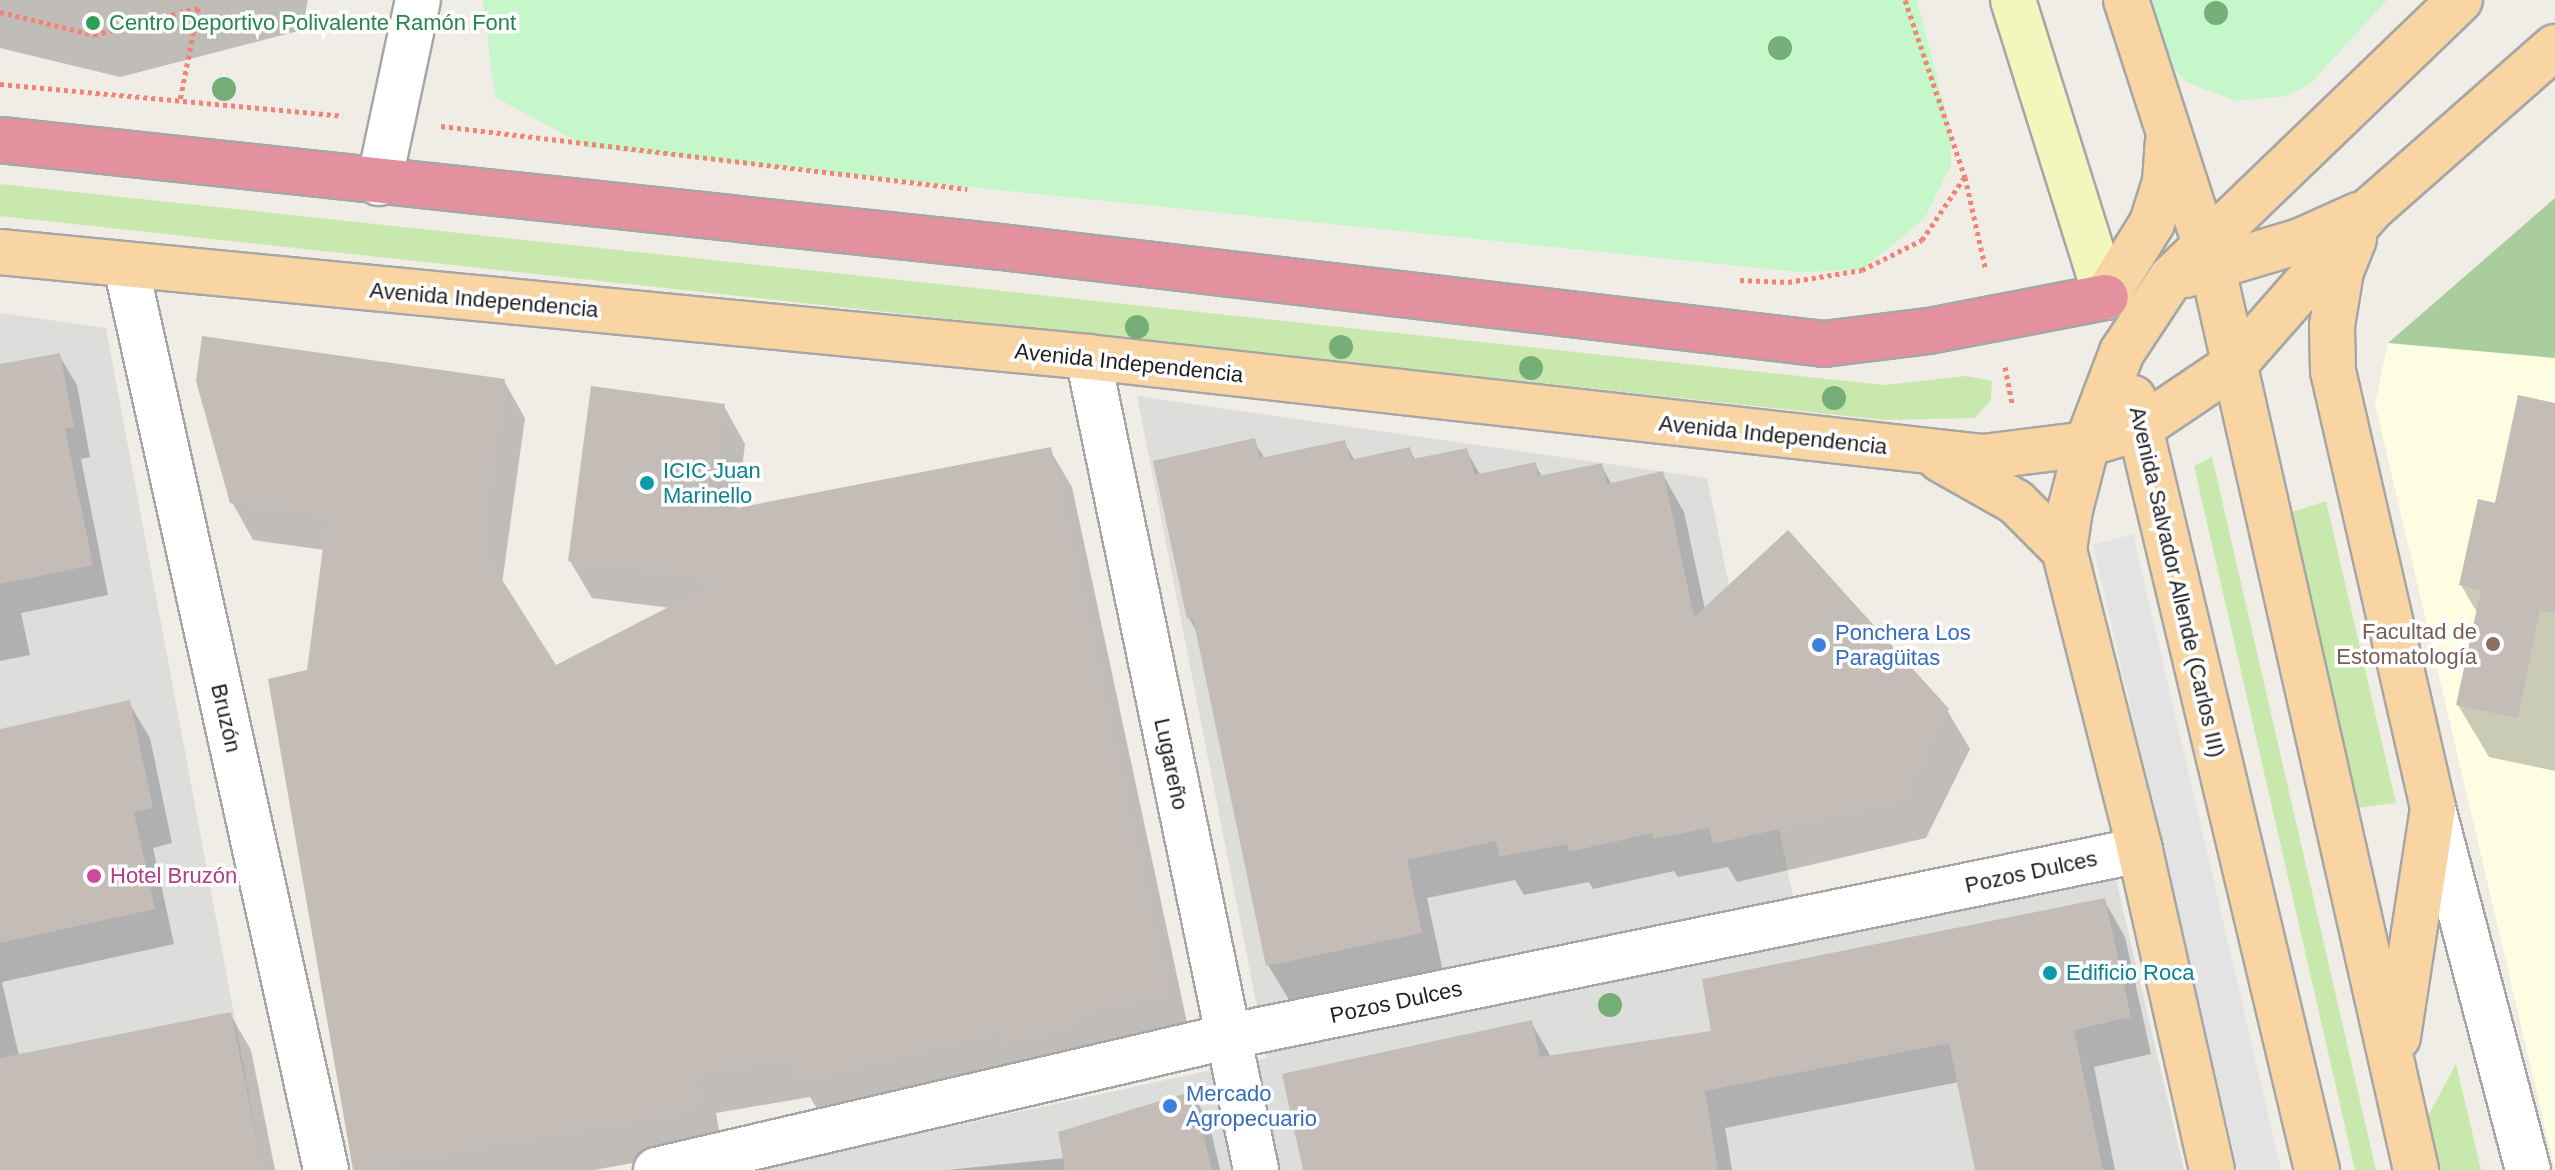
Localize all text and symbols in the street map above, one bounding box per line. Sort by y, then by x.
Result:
place label: Centro Deportivo Polivalente Ramón Font [109,10,516,36]
marker: Centro Deportivo Polivalente Ramón Font [84,14,102,32]
street label: Avenida Independencia [369,277,599,323]
street label: Avenida Independencia [1013,338,1245,388]
street label: Avenida Salvador Allende (Carlos III) [2124,403,2230,761]
street label: Avenida Independencia [1657,410,1889,460]
place label: ICIC Juan Marinello [663,457,761,508]
marker: ICIC Juan Marinello [638,474,656,492]
place label: Facultad de Estomatología [2336,618,2477,670]
place label: Ponchera Los Paragüitas [1835,619,1971,670]
marker: Facultad de Estomatología [2484,635,2502,653]
marker: Ponchera Los Paragüitas [1810,636,1828,654]
street label: Bruzón [205,681,247,755]
street label: Lugareño [1148,716,1194,812]
street label: Pozos Dulces [1962,845,2100,899]
place label: Hotel Bruzón [110,863,237,889]
marker: Hotel Bruzón [85,867,103,885]
place label: Edificio Roca [2066,960,2194,986]
marker: Edificio Roca [2041,964,2059,982]
street label: Pozos Dulces [1327,975,1465,1029]
place label: Mercado Agropecuario [1186,1080,1317,1132]
marker: Mercado Agropecuario [1161,1097,1179,1115]

